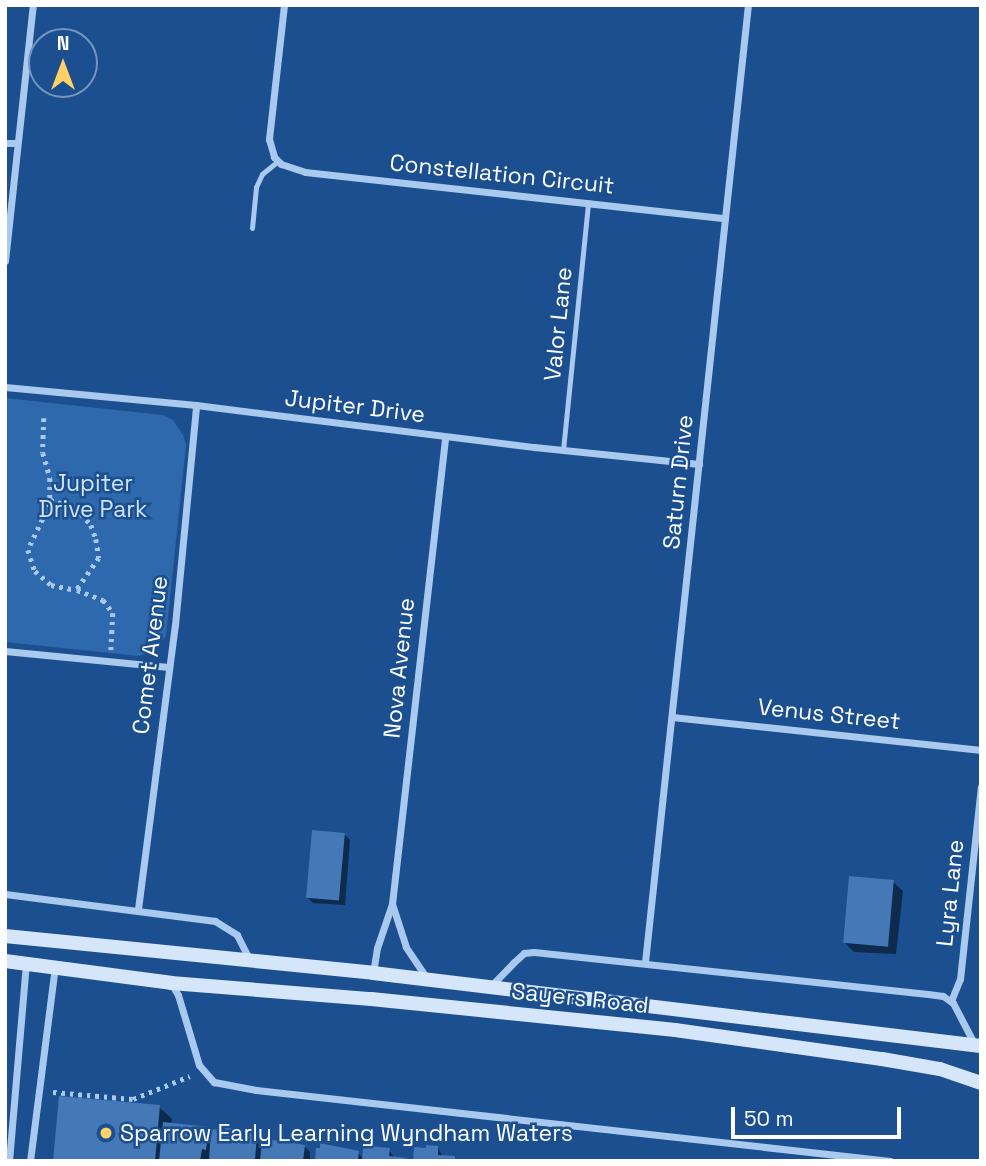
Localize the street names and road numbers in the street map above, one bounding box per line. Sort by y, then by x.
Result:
street label: Constellation Circuit [388,148,616,200]
street label: Valor Lane [538,266,578,382]
street label: Jupiter Drive [283,384,427,428]
street label: Saturn Drive [657,413,699,551]
street label: Comet Avenue [127,574,173,736]
street label: Nova Avenue [378,596,420,740]
street label: Venus Street [756,693,902,735]
street label: Lyra Lane [931,838,969,948]
street label: Sayers Road [510,977,650,1019]

